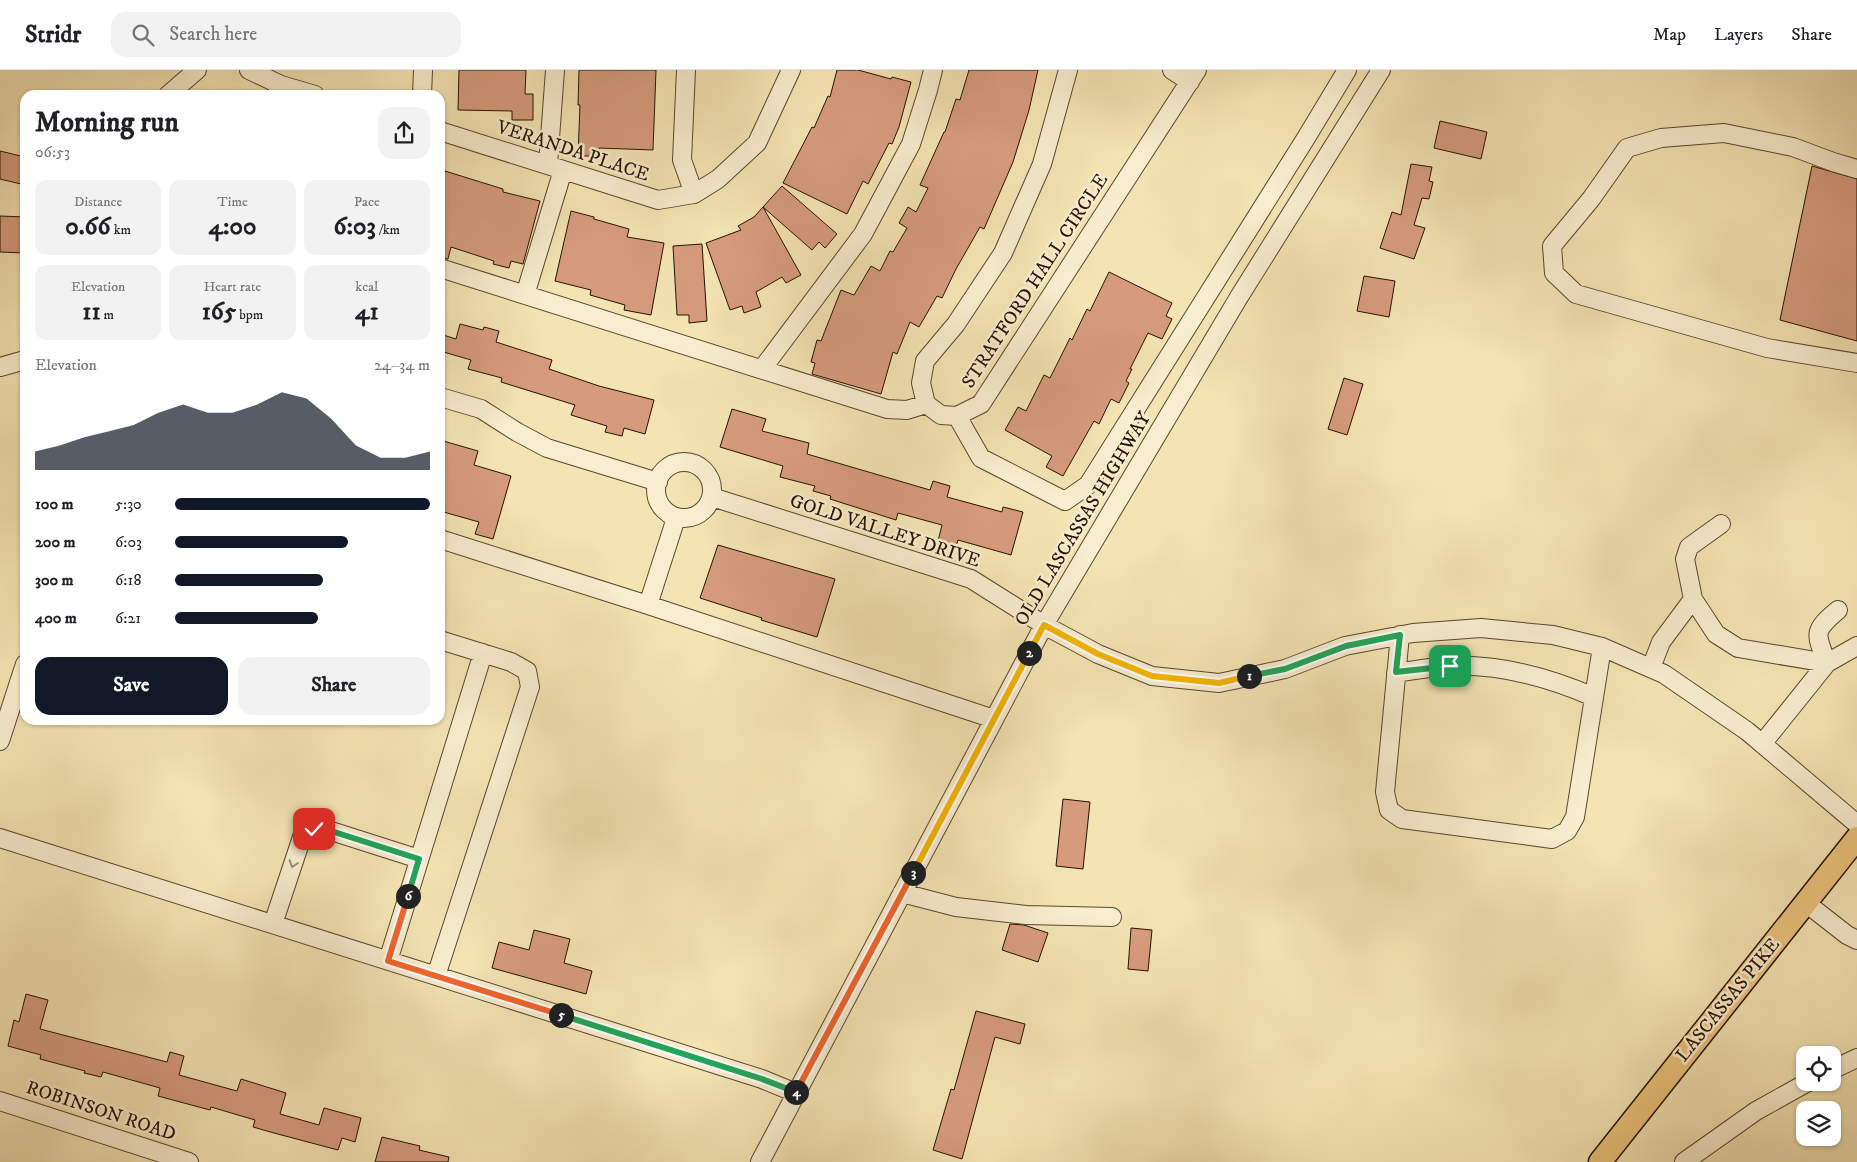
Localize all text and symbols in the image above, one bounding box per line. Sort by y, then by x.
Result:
search box [111,12,461,57]
text: Stridr [25,20,81,50]
icon: search [129,21,157,49]
text: Search here [169,23,257,46]
text: Map [1653,24,1686,46]
text: Layers [1714,24,1763,46]
text: Share [1791,24,1832,46]
text: Morning run [35,105,179,140]
button: share [378,107,430,159]
street label: VERANDA PLACE [493,115,652,187]
text: 06:53 [35,142,70,162]
street label: STRATFORD HALL CIRCLE [957,169,1113,393]
text: Distance [74,193,122,211]
text: Time [217,193,248,211]
text: Pace [354,193,380,211]
text: 0.66 [65,211,111,242]
text: 4:00 [209,211,256,242]
text: 6:03 [334,211,376,242]
text: km [111,221,131,239]
text: /km [376,221,400,239]
text: Elevation [71,278,125,296]
text: Heart rate [204,278,261,296]
text: kcal [355,278,378,296]
text: 11 [82,296,101,327]
text: 165 [202,296,236,327]
text: 41 [355,296,379,327]
text: m [101,306,114,324]
text: bpm [236,306,263,324]
text: Elevation [35,355,97,375]
text: 24–34 m [374,355,430,375]
street label: OLD LASCASSAS HIGHWAY [1010,407,1157,630]
street label: GOLD VALLEY DRIVE [787,489,983,573]
text: 100 m [35,494,74,514]
text: 5:30 [115,494,142,514]
text: 200 m [35,532,76,552]
text: 6:03 [115,532,142,552]
text: 300 m [35,570,74,590]
text: 6:18 [115,570,141,590]
text: 400 m [35,608,77,628]
text: 6:21 [115,608,141,628]
pin: 2 [1016,640,1042,666]
text: 2 [1026,644,1033,662]
pin [1429,645,1471,687]
icon: arrive [1436,652,1464,680]
button: Save [35,657,228,715]
button: Share [238,657,430,715]
pin: 1 [1236,664,1262,688]
text: 1 [1247,667,1252,685]
pin [293,808,335,850]
icon: check [300,815,328,843]
one-way arrow [288,859,298,868]
pin: 3 [900,860,926,886]
text: 3 [911,864,916,882]
pin: 6 [396,884,420,908]
text: 6 [405,887,412,905]
street label: LASCASSAS PIKE [1671,933,1785,1067]
pin: 5 [548,1002,574,1028]
text: 5 [558,1006,565,1024]
map controls [1796,1046,1841,1146]
button: locate [1796,1046,1841,1091]
street label: ROBINSON ROAD [23,1076,179,1146]
pin: 4 [784,1080,808,1104]
text: 4 [792,1083,801,1101]
button: layers [1796,1101,1841,1146]

